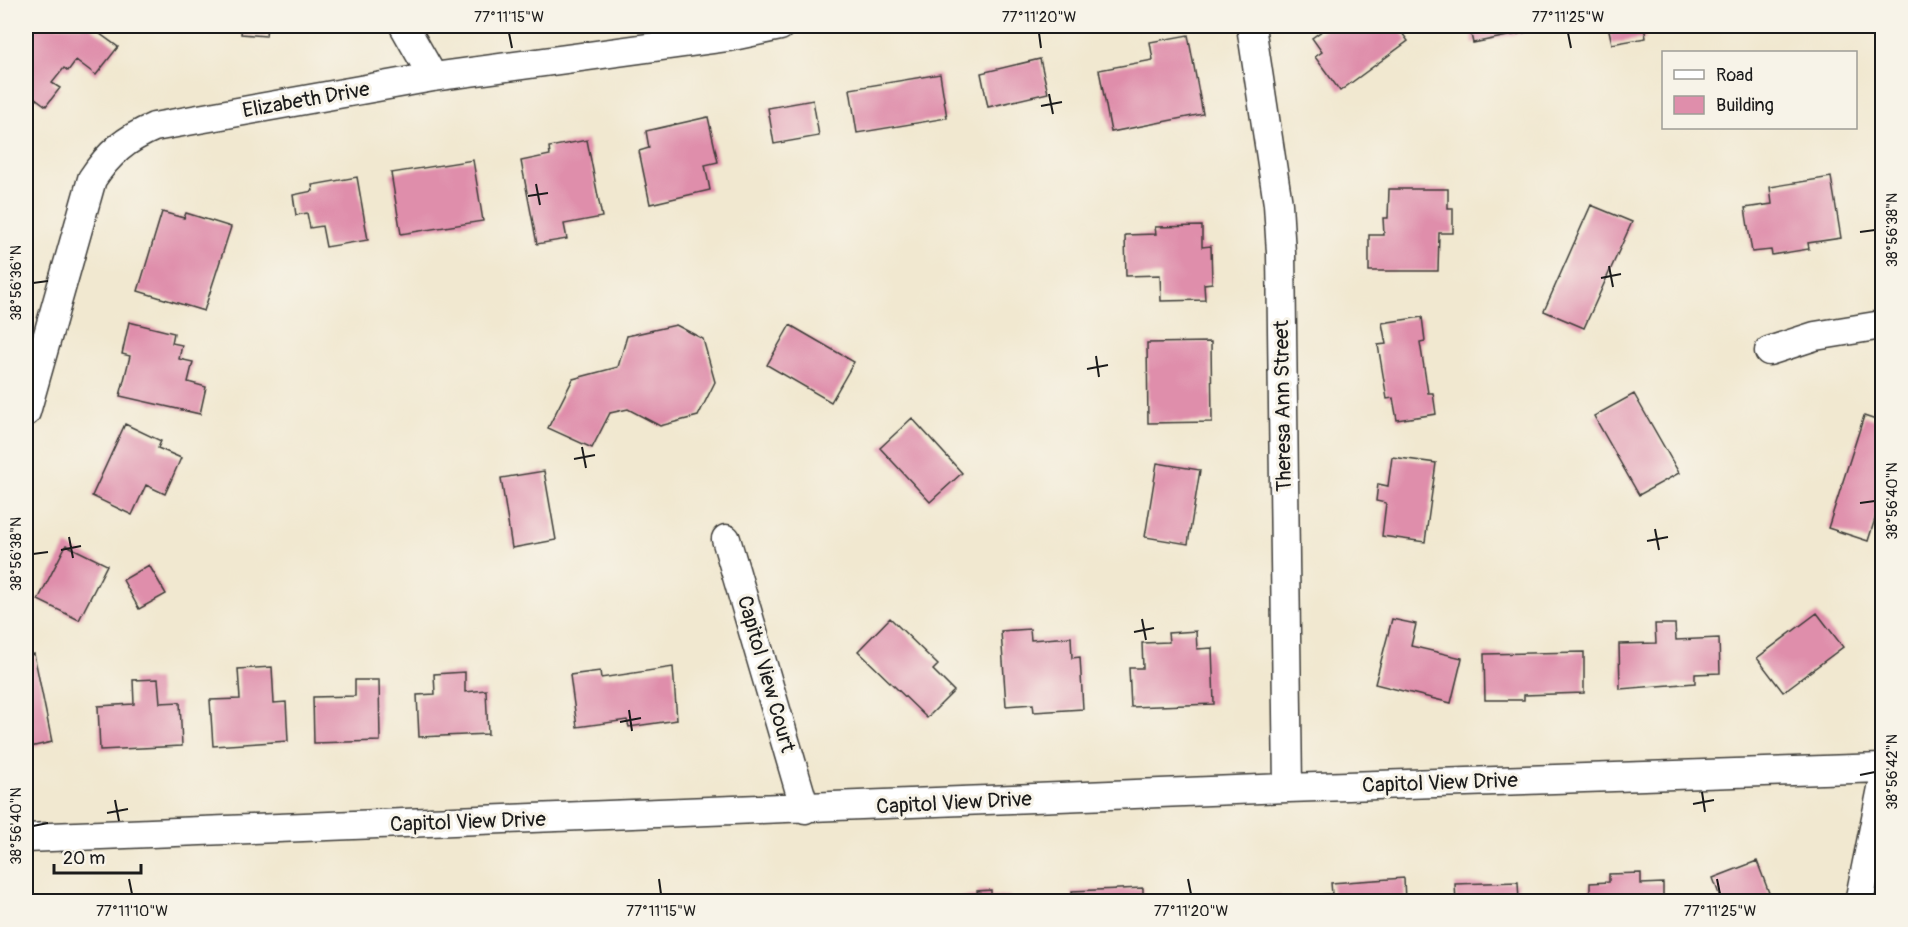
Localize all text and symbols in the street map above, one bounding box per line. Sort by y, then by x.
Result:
text: 77°11'15"W [474,8,544,27]
text: 77°11'20"W [1002,8,1077,27]
text: 77°11'25"W [1532,8,1604,27]
legend [1662,51,1857,129]
text: Road [1716,64,1753,87]
street label: Elizabeth Drive [240,75,372,124]
text: Building [1716,94,1774,117]
text: 38°56'38"N [1883,193,1902,267]
text: 38°56'36"N [7,245,26,321]
street label: Theresa Ann Street [1268,319,1298,492]
text: 38°56'40"N [1883,462,1902,540]
text: 38°56'38"N [7,517,26,591]
street label: Capitol View Court [731,592,801,756]
text: 38°56'42"N [1883,734,1902,810]
street label: Capitol View Drive [1362,767,1519,799]
street label: Capitol View Drive [875,785,1033,821]
text: 38°56'40"N [7,787,26,865]
street label: Capitol View Drive [390,806,547,838]
scale bar [54,837,141,875]
text: 20 m [63,847,105,870]
text: 77°11'10"W [96,902,168,921]
text: 77°11'15"W [626,902,696,921]
text: 77°11'20"W [1154,902,1229,921]
text: 77°11'25"W [1684,902,1756,921]

